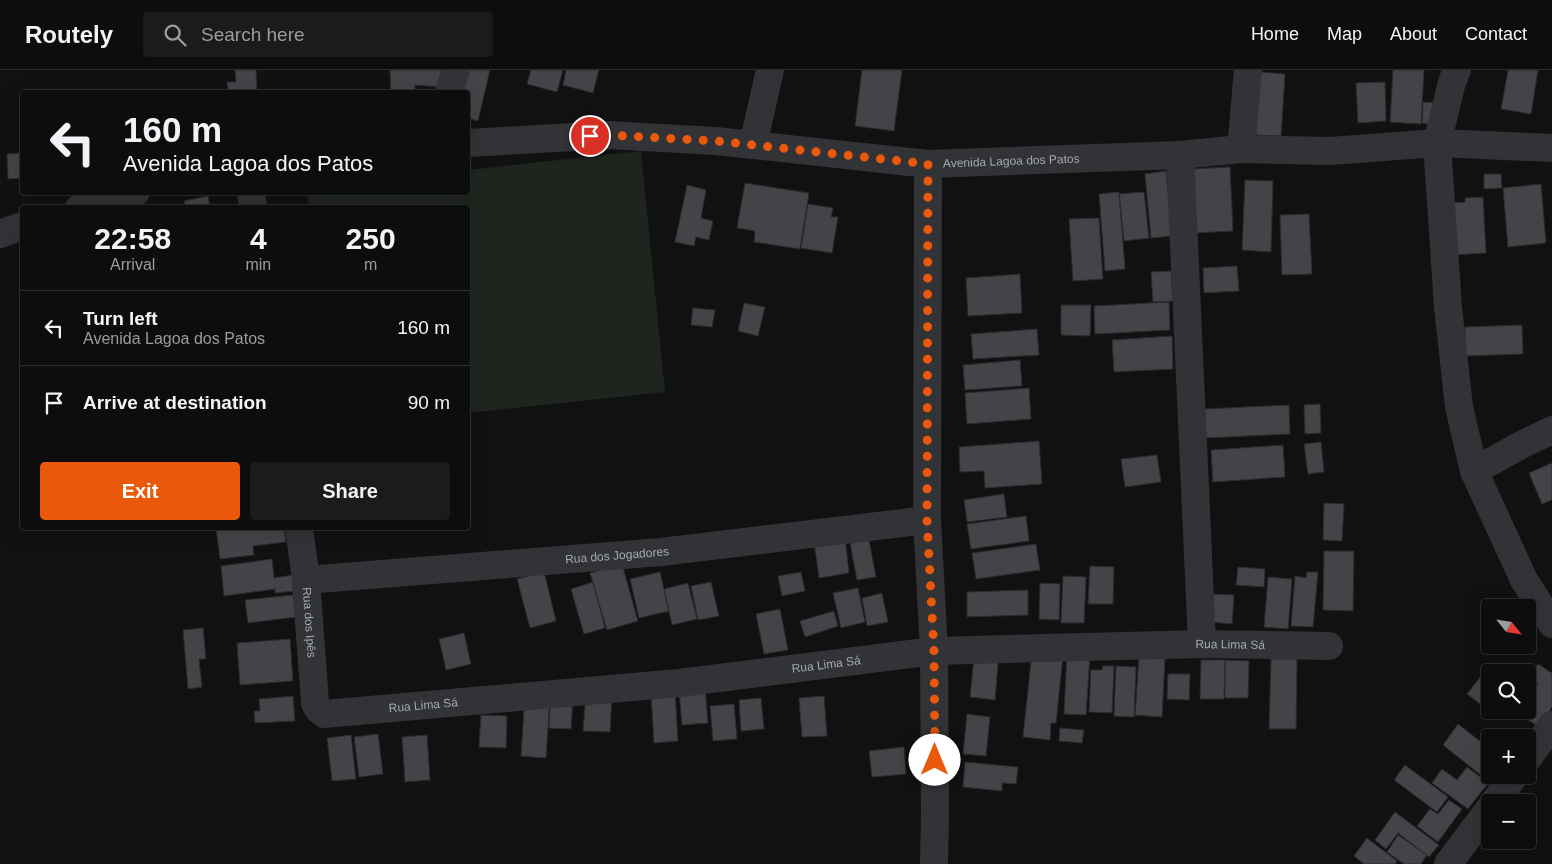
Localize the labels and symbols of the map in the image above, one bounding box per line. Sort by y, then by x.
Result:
pin [569,115,611,157]
street label: Avenida Lagoa dos Patos [943,152,1080,170]
street label: Rua dos Jogadores [565,544,670,567]
street label: Rua dos Ipês [300,587,319,658]
north arrow [1481,599,1536,654]
street label: Rua Lima Sá [1195,637,1265,652]
street label: Rua Lima Sá [791,653,862,676]
street label: Rua Lima Sá [388,695,459,715]
position arrow [908,733,960,785]

